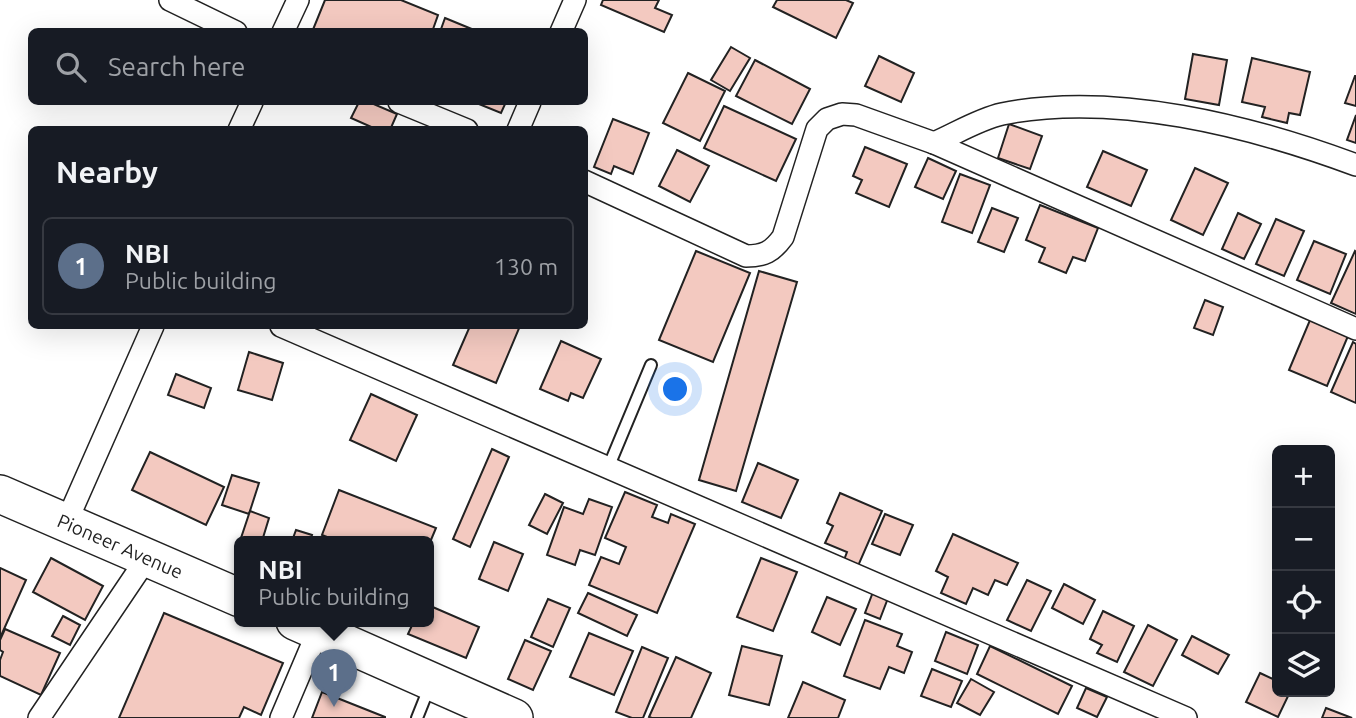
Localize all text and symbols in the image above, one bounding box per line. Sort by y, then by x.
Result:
search box [28,28,588,105]
icon: search [52,48,90,86]
text: Search here [108,52,245,81]
text: Nearby [56,155,158,189]
text: NBI [125,239,169,268]
text: 1 [75,254,87,279]
text: 130 m [494,254,558,279]
text: Public building [125,268,277,293]
your location [658,372,692,406]
map controls [1272,445,1335,697]
button: + [1272,445,1335,508]
button: − [1272,508,1335,571]
street label: Pioneer Avenue [54,509,186,583]
popup [234,536,434,627]
text: NBI [258,555,303,584]
button: locate [1272,571,1335,634]
text: Public building [258,584,410,609]
button: layers [1272,634,1335,697]
pin: 1 [311,649,357,707]

